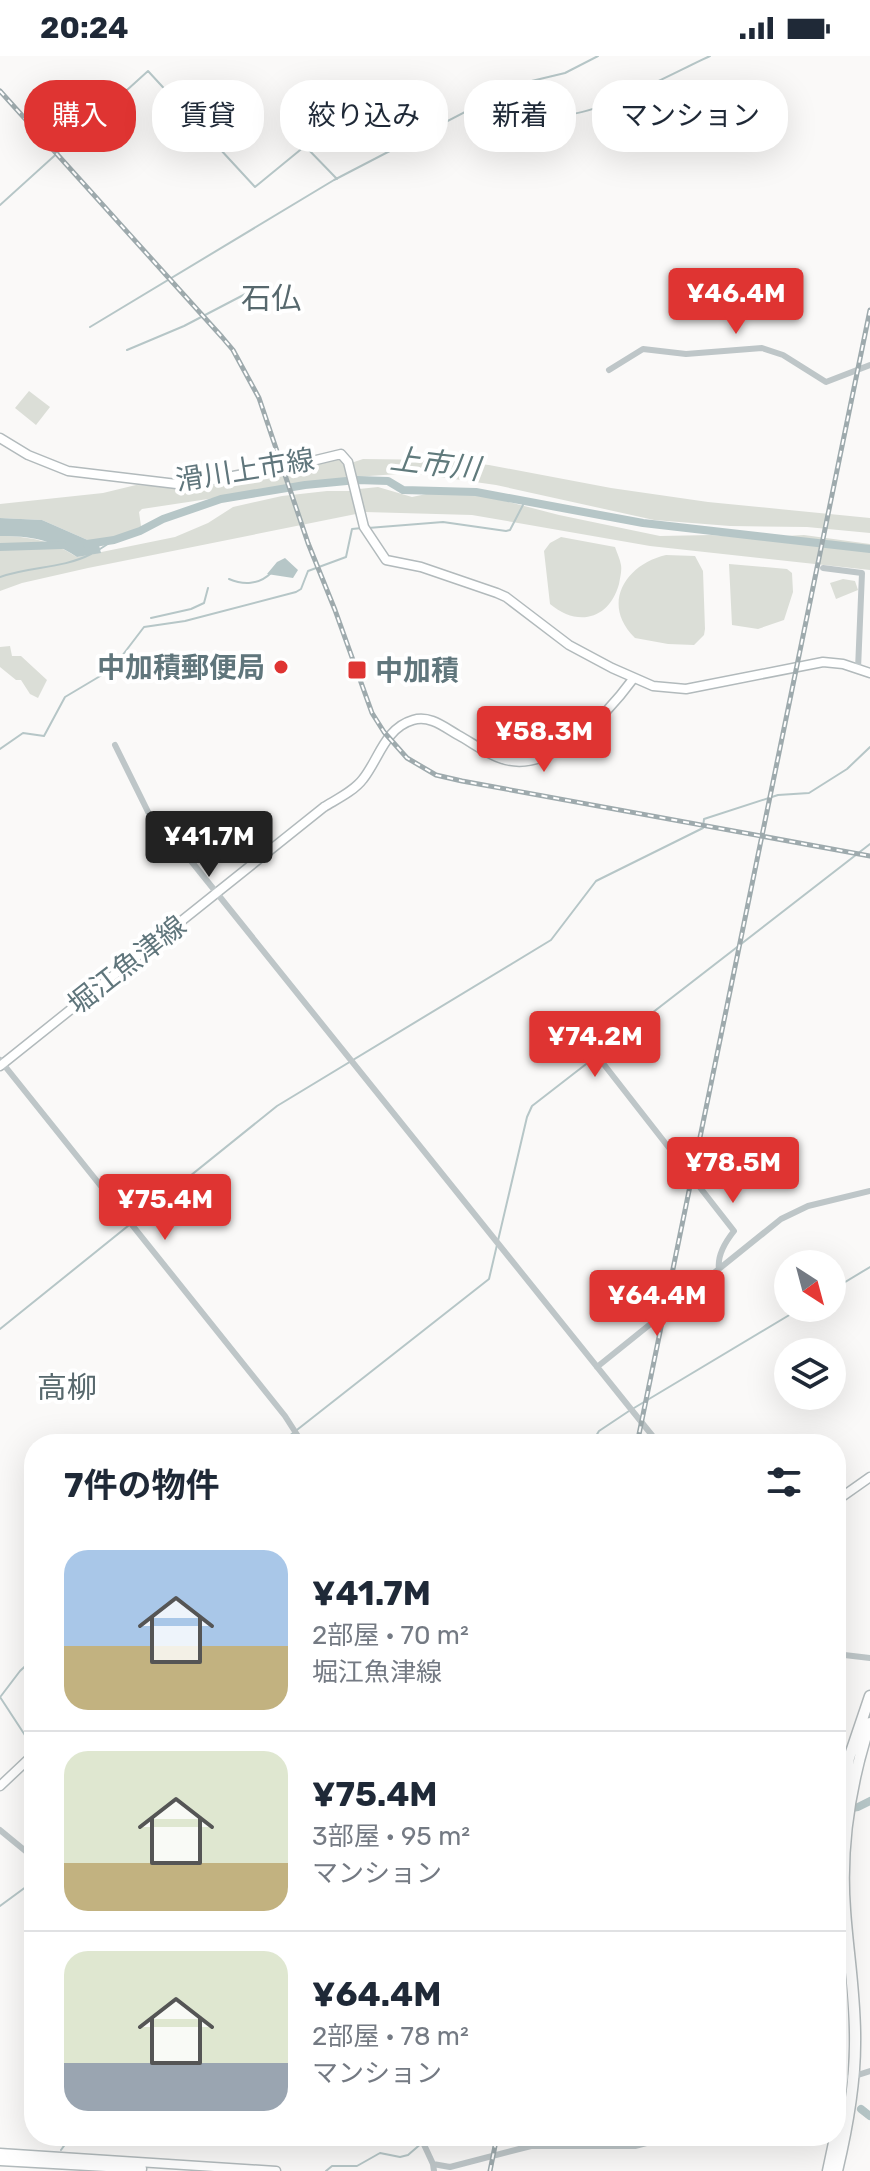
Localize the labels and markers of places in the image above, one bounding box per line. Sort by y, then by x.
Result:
pin: ¥46.4M [671,268,801,336]
place label: 中加積郵便局 [97,651,265,684]
place label: 中加積 [375,654,459,687]
marker: 中加積郵便局 [272,658,290,676]
marker: 中加積 [346,659,368,681]
pin: ¥58.3M [479,706,609,774]
pin: ¥41.7M [144,811,274,879]
pin: ¥74.2M [530,1011,660,1079]
pin: ¥78.5M [668,1137,798,1205]
pin: ¥75.4M [100,1174,230,1242]
pin: ¥64.4M [592,1270,722,1338]

